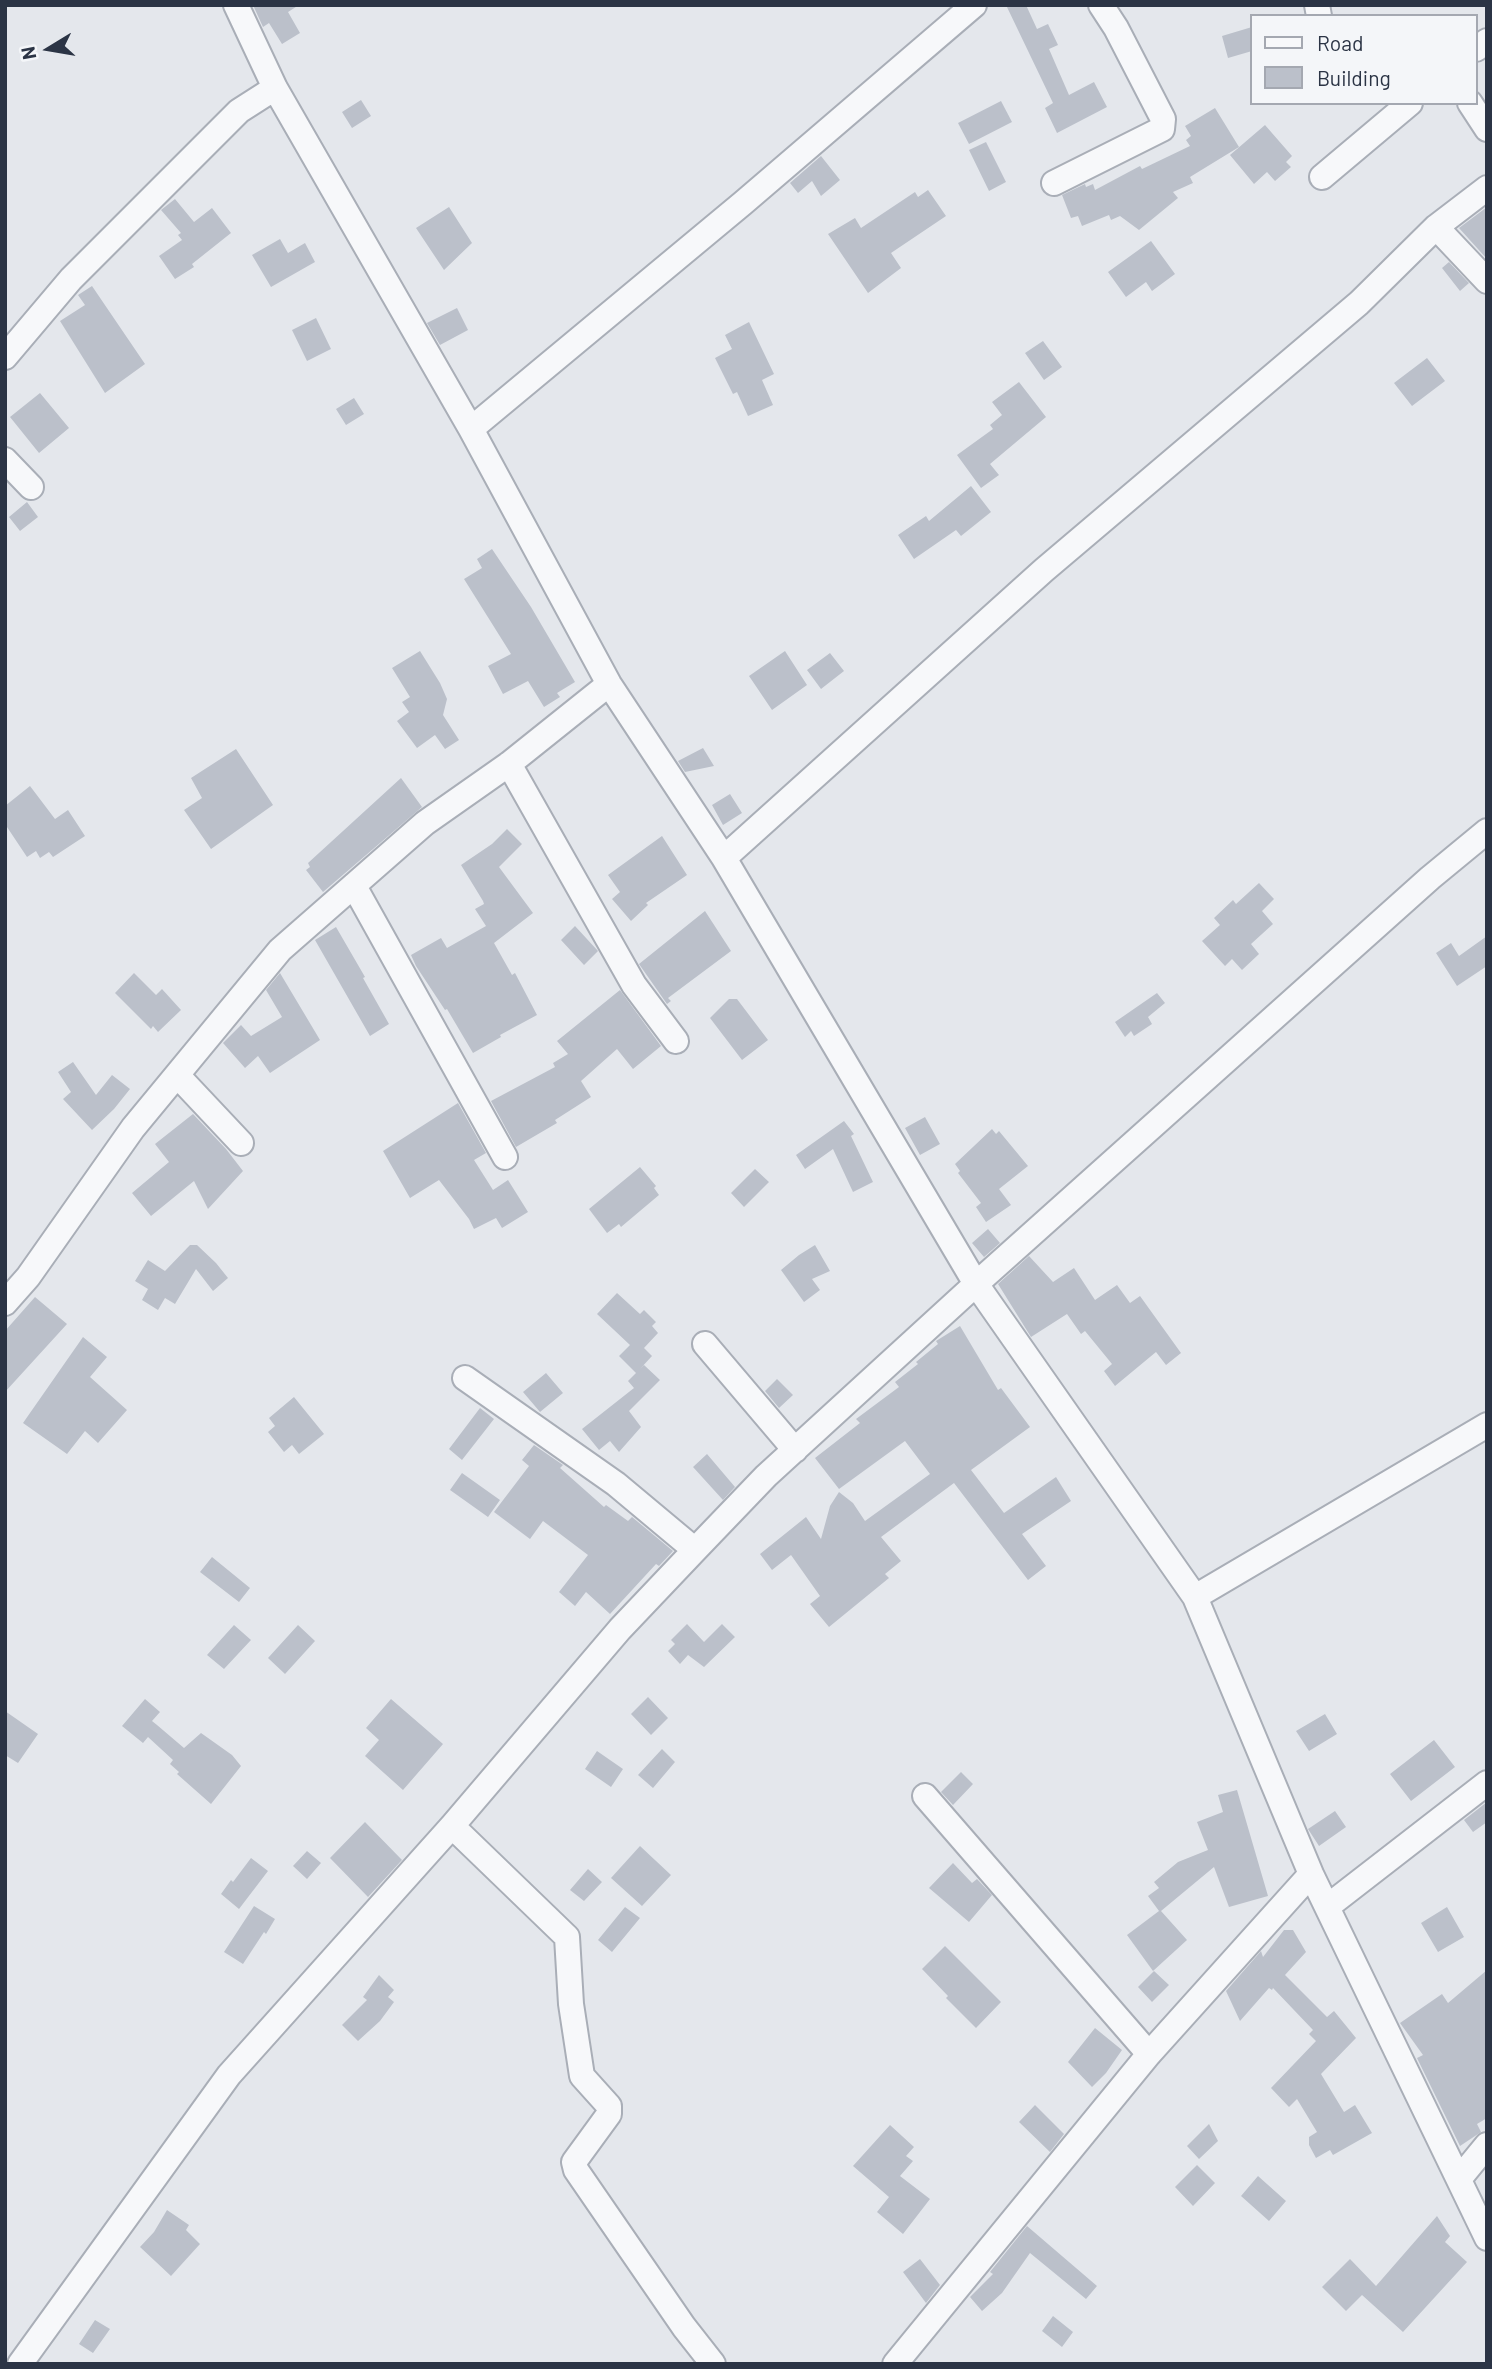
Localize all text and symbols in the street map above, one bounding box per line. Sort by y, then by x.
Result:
north arrow [14,14,84,84]
legend [1250,14,1478,105]
text: Road [1317,30,1363,55]
text: N [15,45,40,62]
text: Building [1317,65,1391,90]

